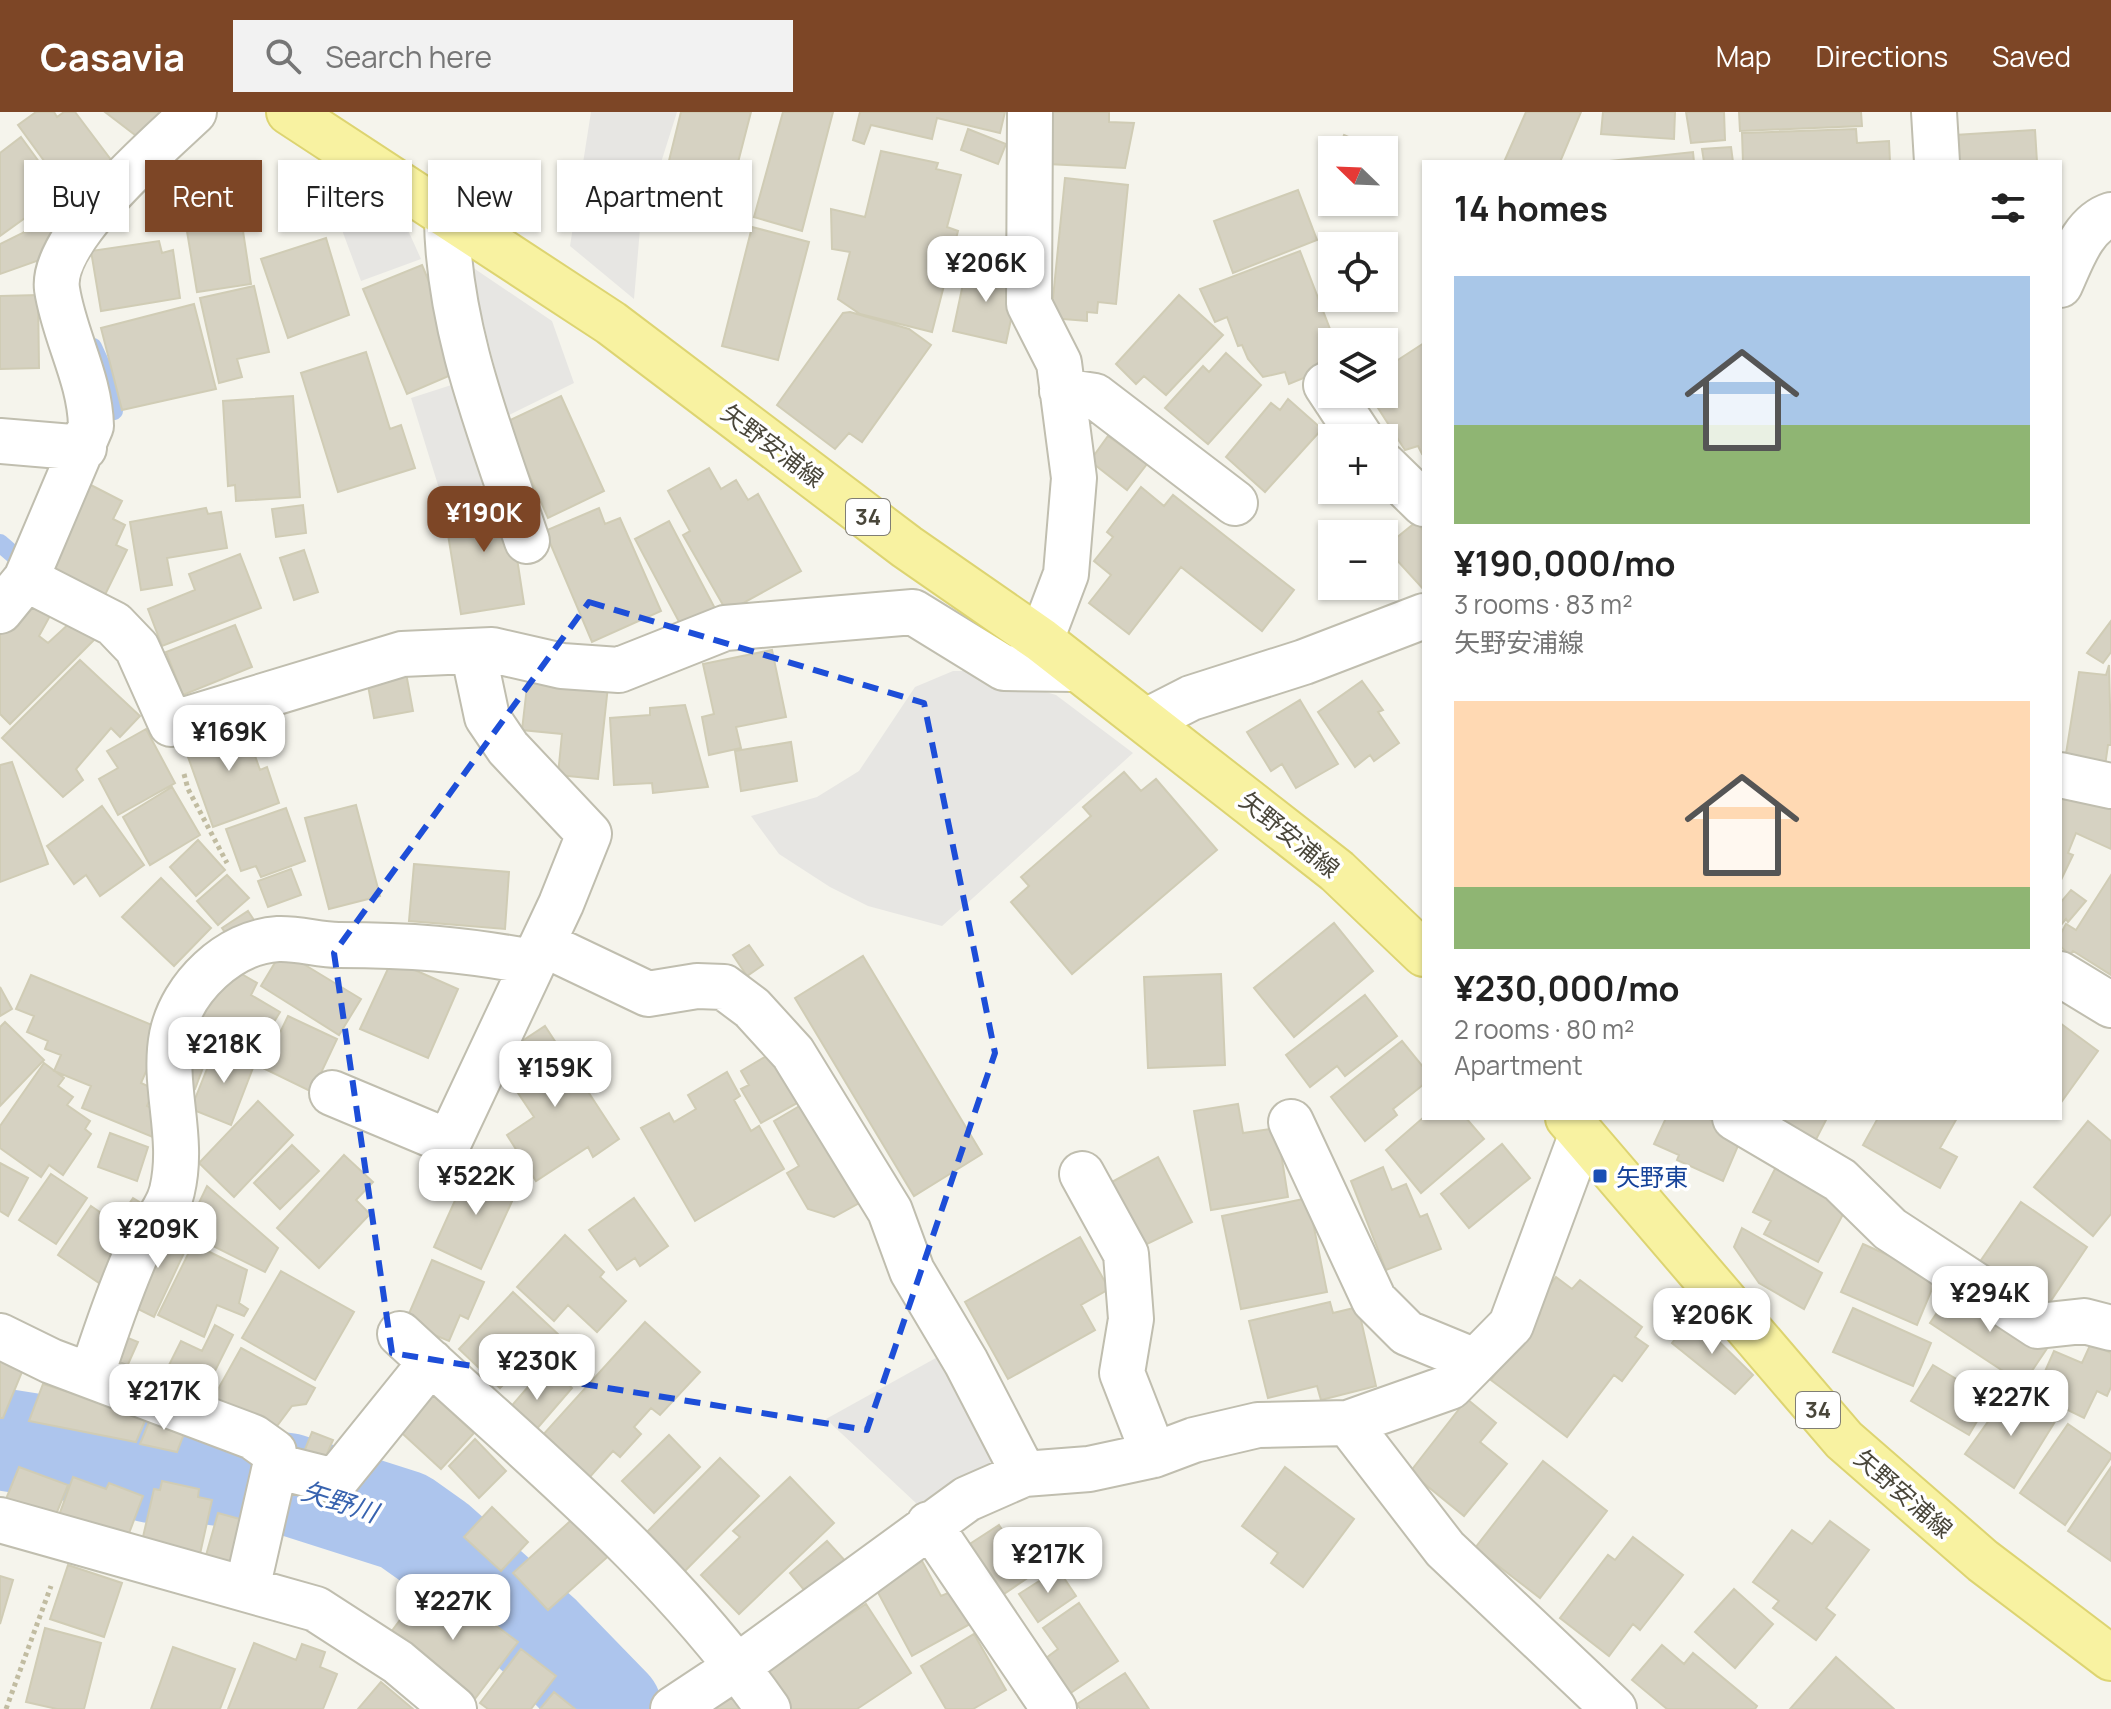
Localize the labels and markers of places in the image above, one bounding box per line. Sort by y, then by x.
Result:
pin: ¥206K [930,236,1042,304]
pin: ¥190K [428,486,540,554]
pin: ¥169K [173,705,285,773]
pin: ¥218K [168,1017,280,1085]
pin: ¥159K [499,1041,611,1109]
pin: ¥522K [420,1149,532,1217]
place label: 矢野東 [1616,1160,1688,1193]
marker: 矢野東 [1591,1167,1609,1185]
pin: ¥209K [102,1202,214,1270]
pin: ¥294K [1934,1266,2046,1334]
pin: ¥206K [1656,1288,1768,1356]
pin: ¥230K [481,1334,593,1402]
pin: ¥217K [108,1364,220,1432]
pin: ¥227K [1955,1370,2067,1438]
pin: ¥217K [992,1527,1104,1595]
pin: ¥227K [397,1574,509,1642]

